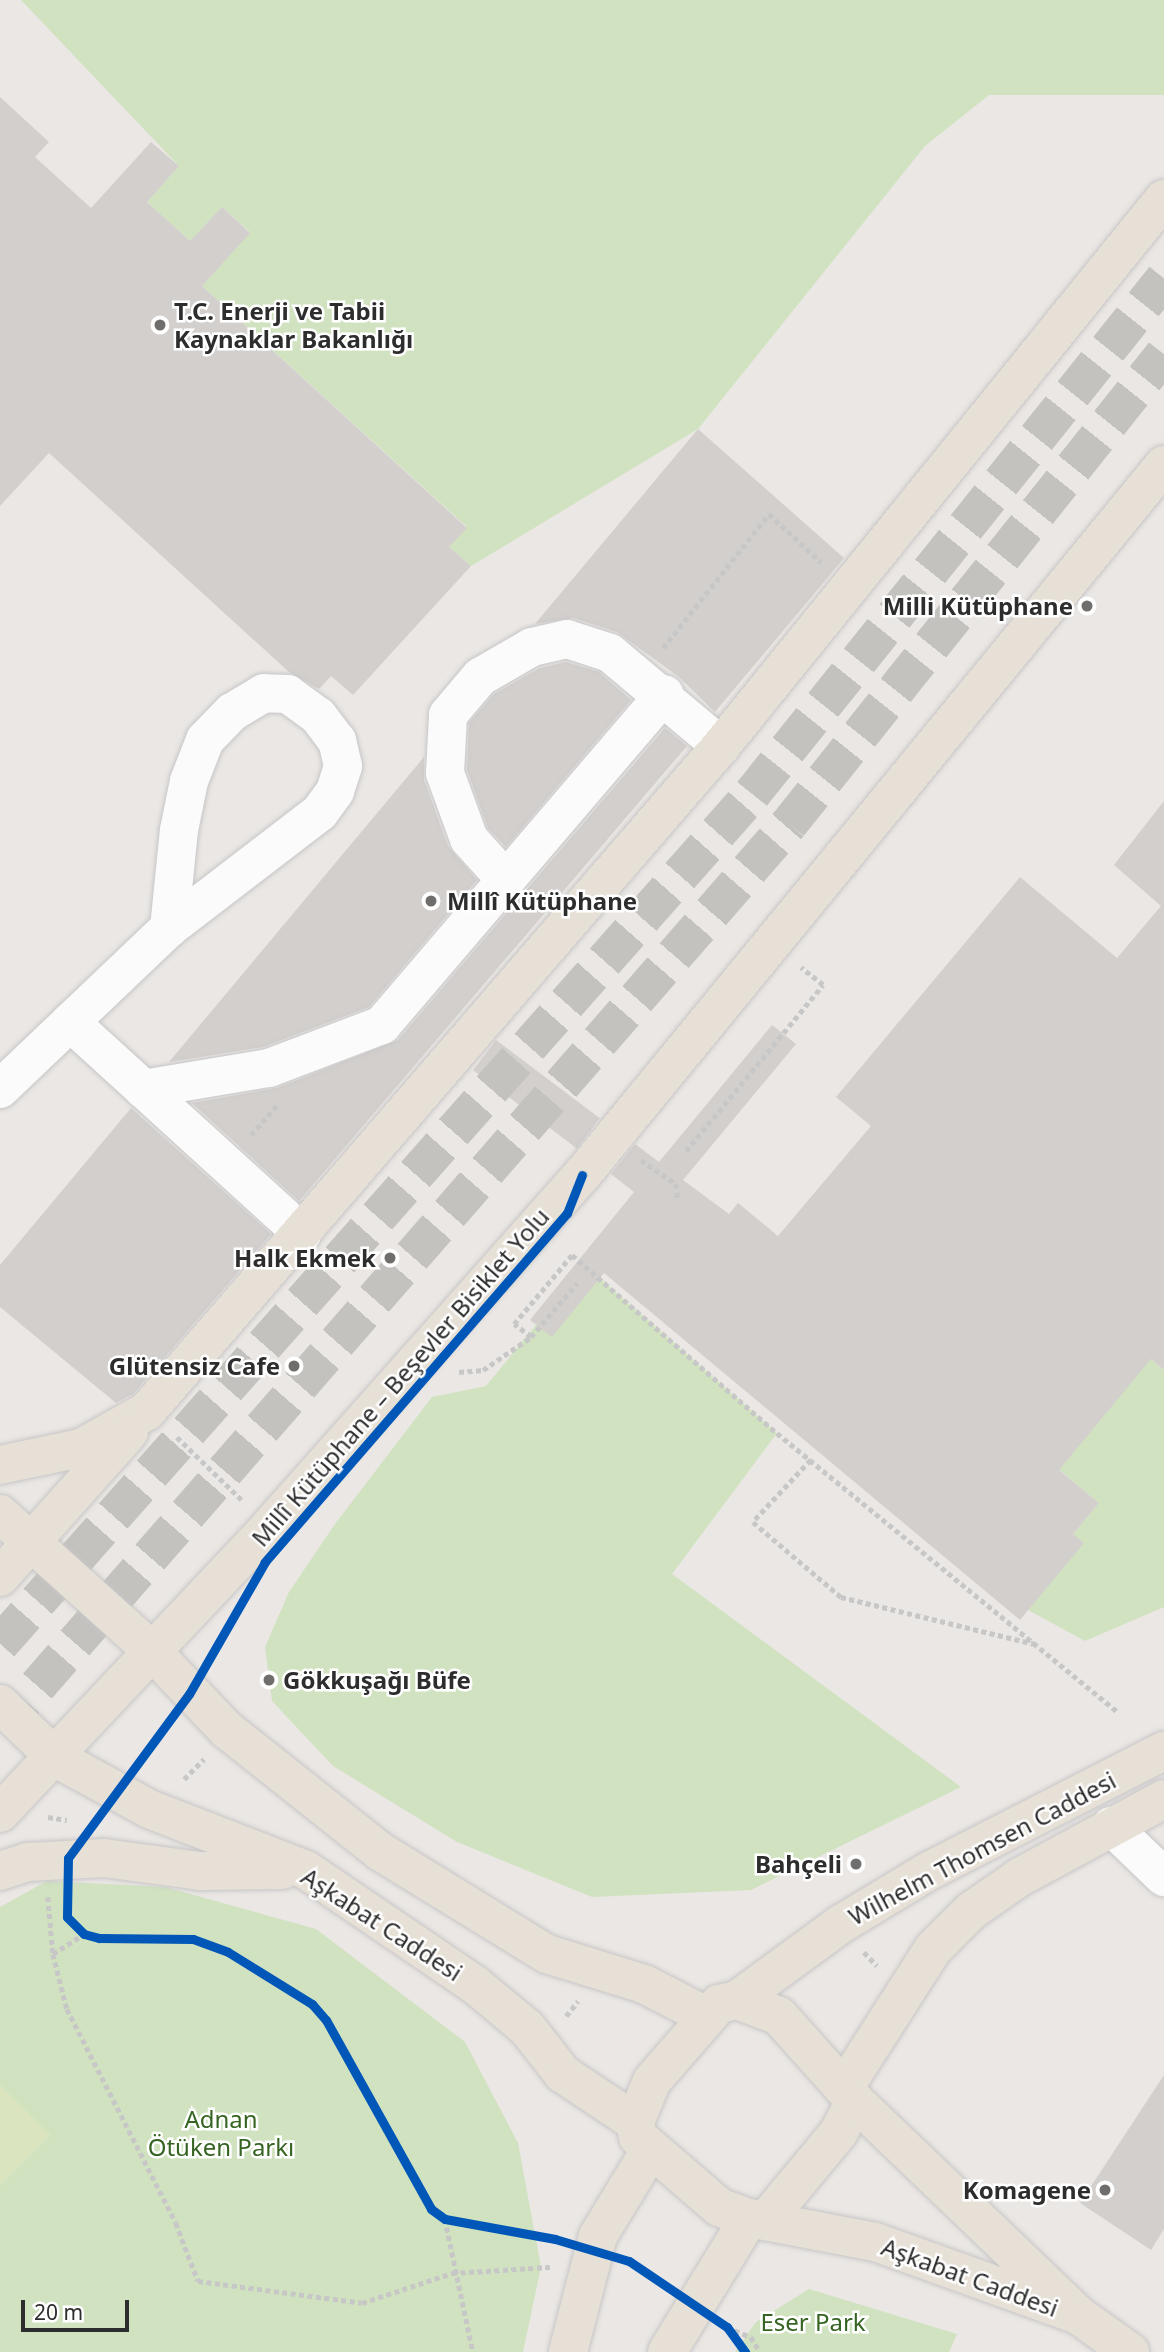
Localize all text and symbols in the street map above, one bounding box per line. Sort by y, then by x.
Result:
place label: T.C. Enerji ve Tabii Kaynaklar Bakanlığı [174,297,413,353]
marker: T.C. Enerji ve Tabii Kaynaklar Bakanlığı [152,317,168,333]
place label: Milli Kütüphane [883,592,1073,620]
marker: Milli Kütüphane [1079,598,1095,614]
place label: Millî Kütüphane [447,887,637,915]
marker: Millî Kütüphane [421,891,441,911]
street label: Millî Kütüphane – Beşevler Bisiklet Yolu [245,1202,555,1552]
place label: Halk Ekmek [234,1244,376,1272]
marker: Halk Ekmek [382,1250,398,1266]
place label: Glütensiz Cafe [109,1352,280,1380]
marker: Glütensiz Cafe [286,1358,302,1374]
place label: Gökkuşağı Büfe [283,1666,471,1694]
marker: Gökkuşağı Büfe [261,1672,277,1688]
street label: Wilhelm Thomsen Caddesi [843,1765,1121,1931]
place label: Bahçeli [755,1850,842,1878]
marker: Bahçeli [848,1856,864,1872]
street label: Aşkabat Caddesi [296,1861,468,1987]
park label: Adnan Ötüken Parkı [148,2105,294,2161]
place label: Komagene [963,2176,1091,2204]
marker: Komagene [1097,2182,1113,2198]
street label: Aşkabat Caddesi [878,2232,1062,2322]
scale bar [24,2286,133,2330]
text: 20 m [34,2298,83,2326]
park label: Eser Park [760,2308,866,2336]

